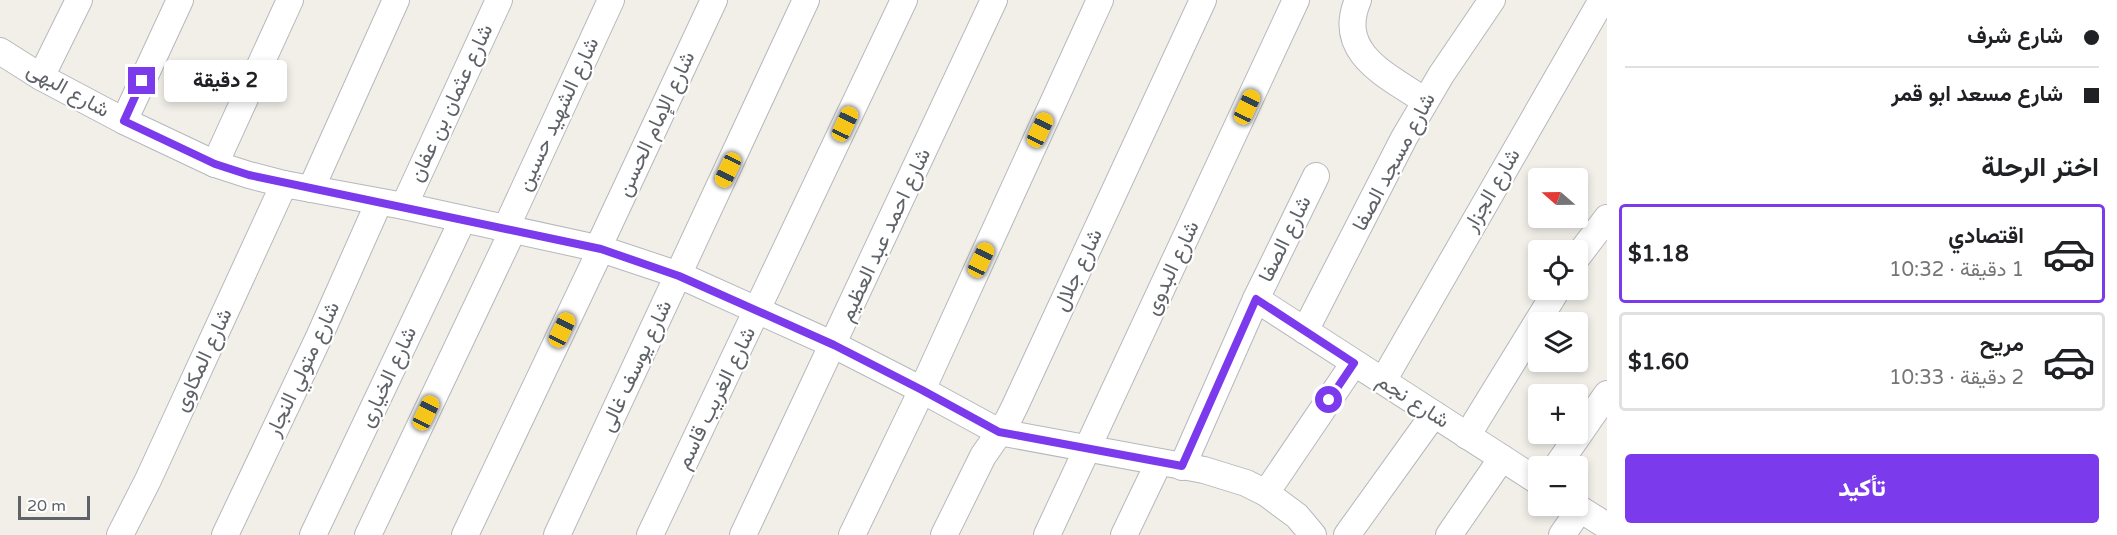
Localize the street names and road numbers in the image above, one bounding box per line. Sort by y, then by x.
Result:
street label: شارع عثمان بن عفان [403,20,499,186]
street label: شارع الشهيد حسين [512,33,605,195]
street label: شارع الإمام الحسن [611,47,701,201]
street label: شارع البهى [22,57,114,124]
street label: شارع مسجد الصفا [1347,89,1442,236]
street label: شارع احمد عبد العظيم [834,144,937,326]
street label: شارع الجزار [1458,144,1527,237]
street label: شارع الصفا [1253,192,1317,287]
street label: شارع البدوى [1139,217,1206,320]
street label: شارع جلال [1048,225,1109,316]
street label: شارع يوسف غالى [595,296,678,436]
street label: شارع متولي النجار [260,298,349,443]
street label: شارع المكاوى [168,304,239,416]
street label: شارع الخيارى [354,323,423,432]
street label: شارع الغريب قاسم [671,323,762,474]
street label: شارع نجم [1372,368,1454,434]

